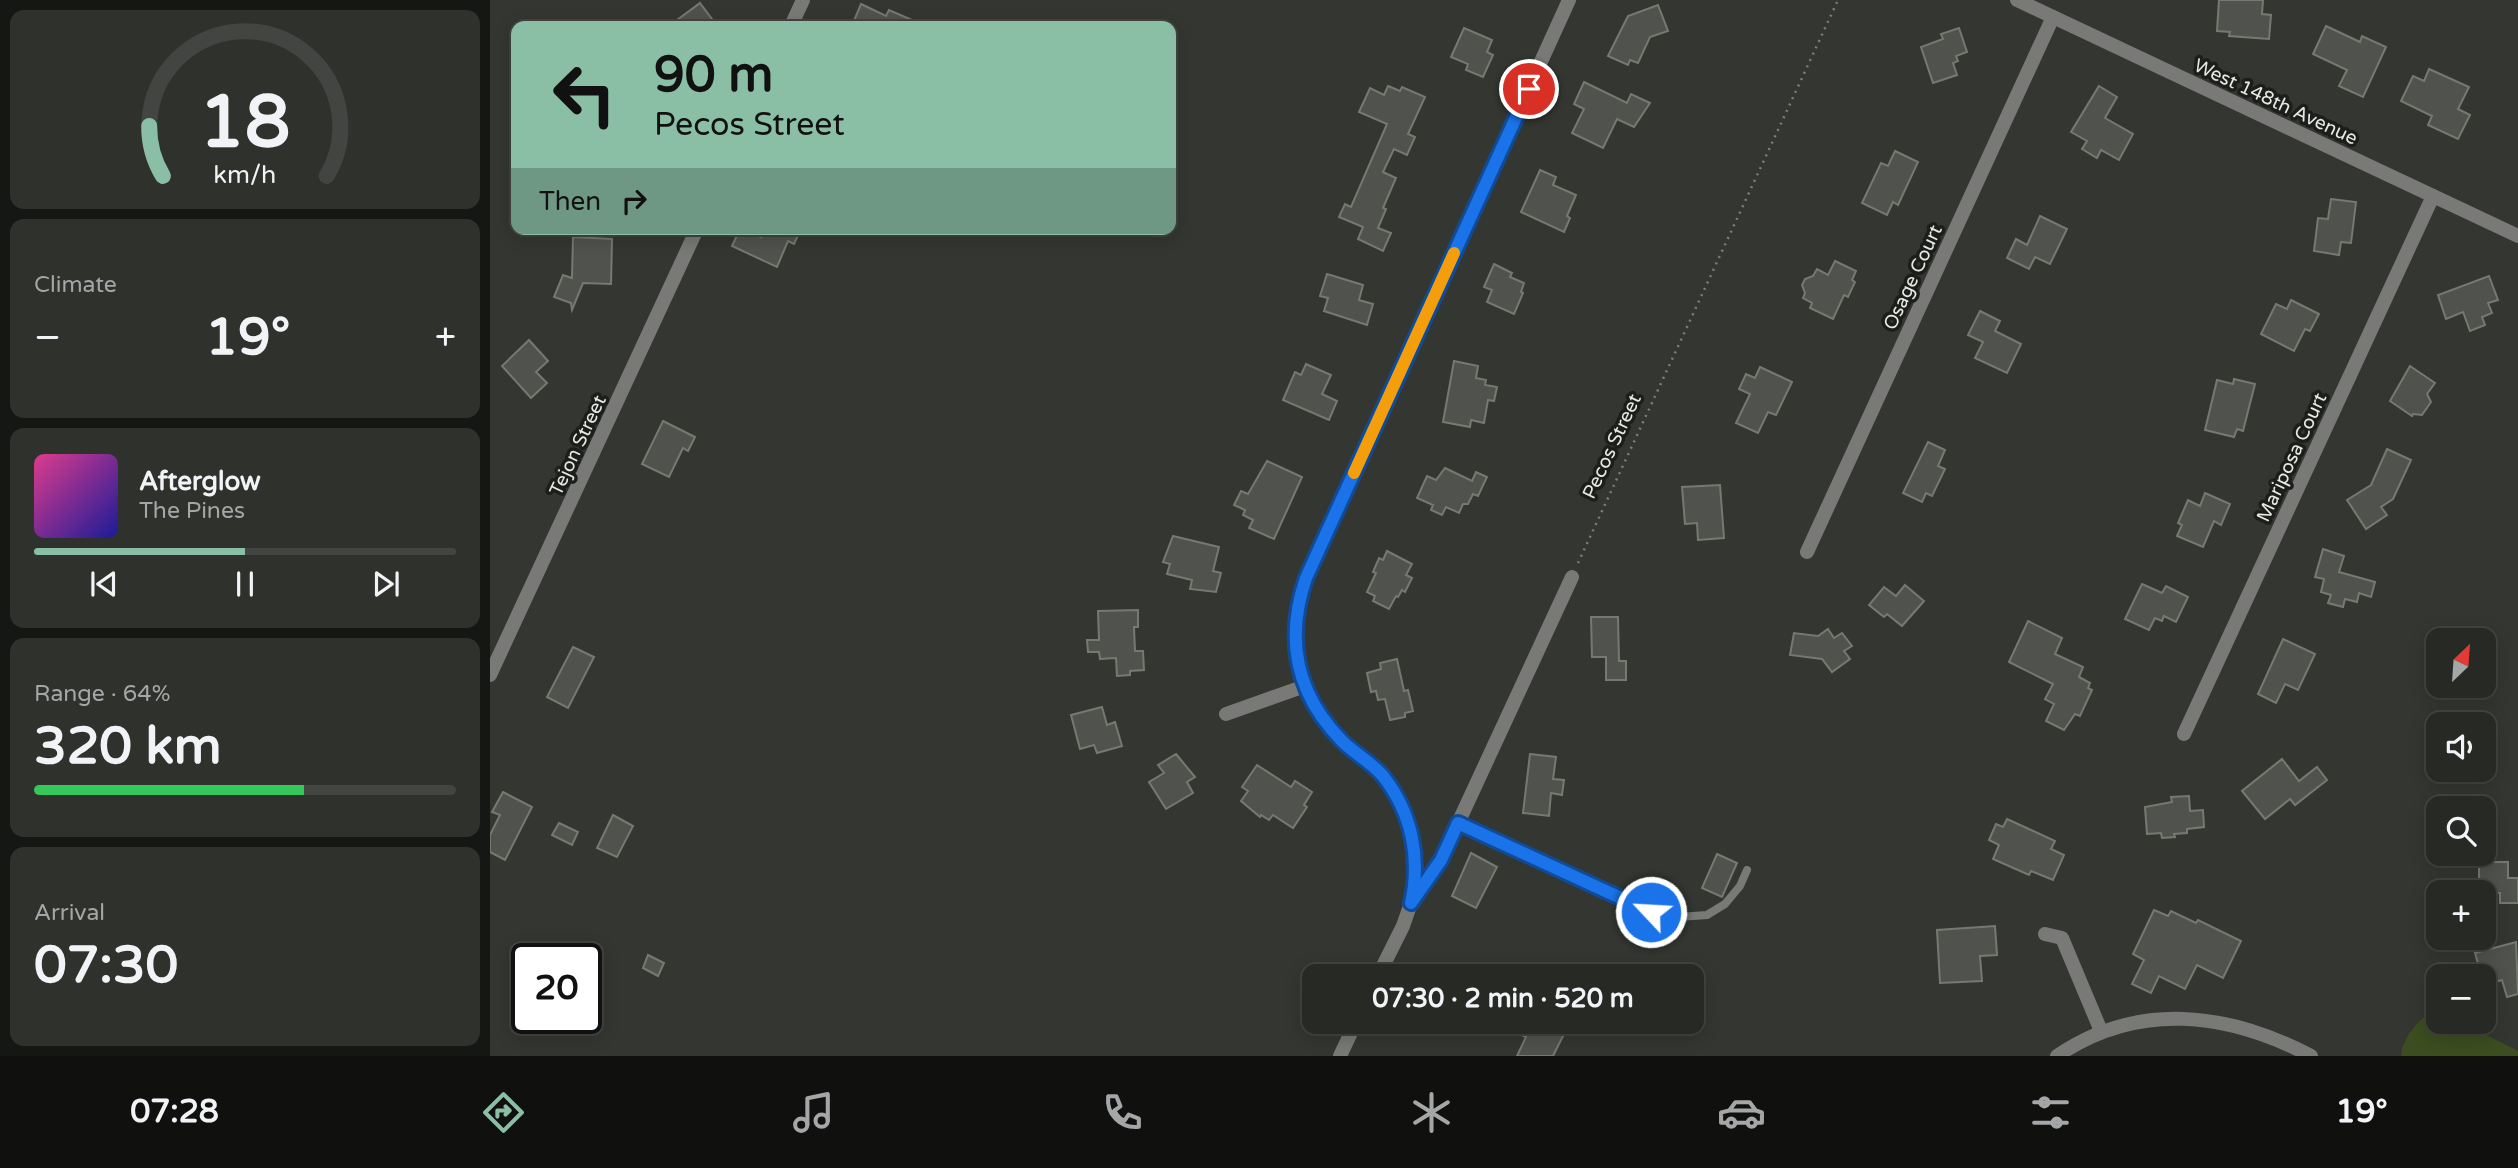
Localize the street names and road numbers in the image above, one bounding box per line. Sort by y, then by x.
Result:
street label: West 148th Avenue [2190,54,2361,149]
street label: Osage Court [1879,221,1947,333]
street label: Mariposa Court [2252,389,2331,525]
street label: Pecos Street [1578,390,1646,502]
street label: Tejon Street [545,392,611,499]

